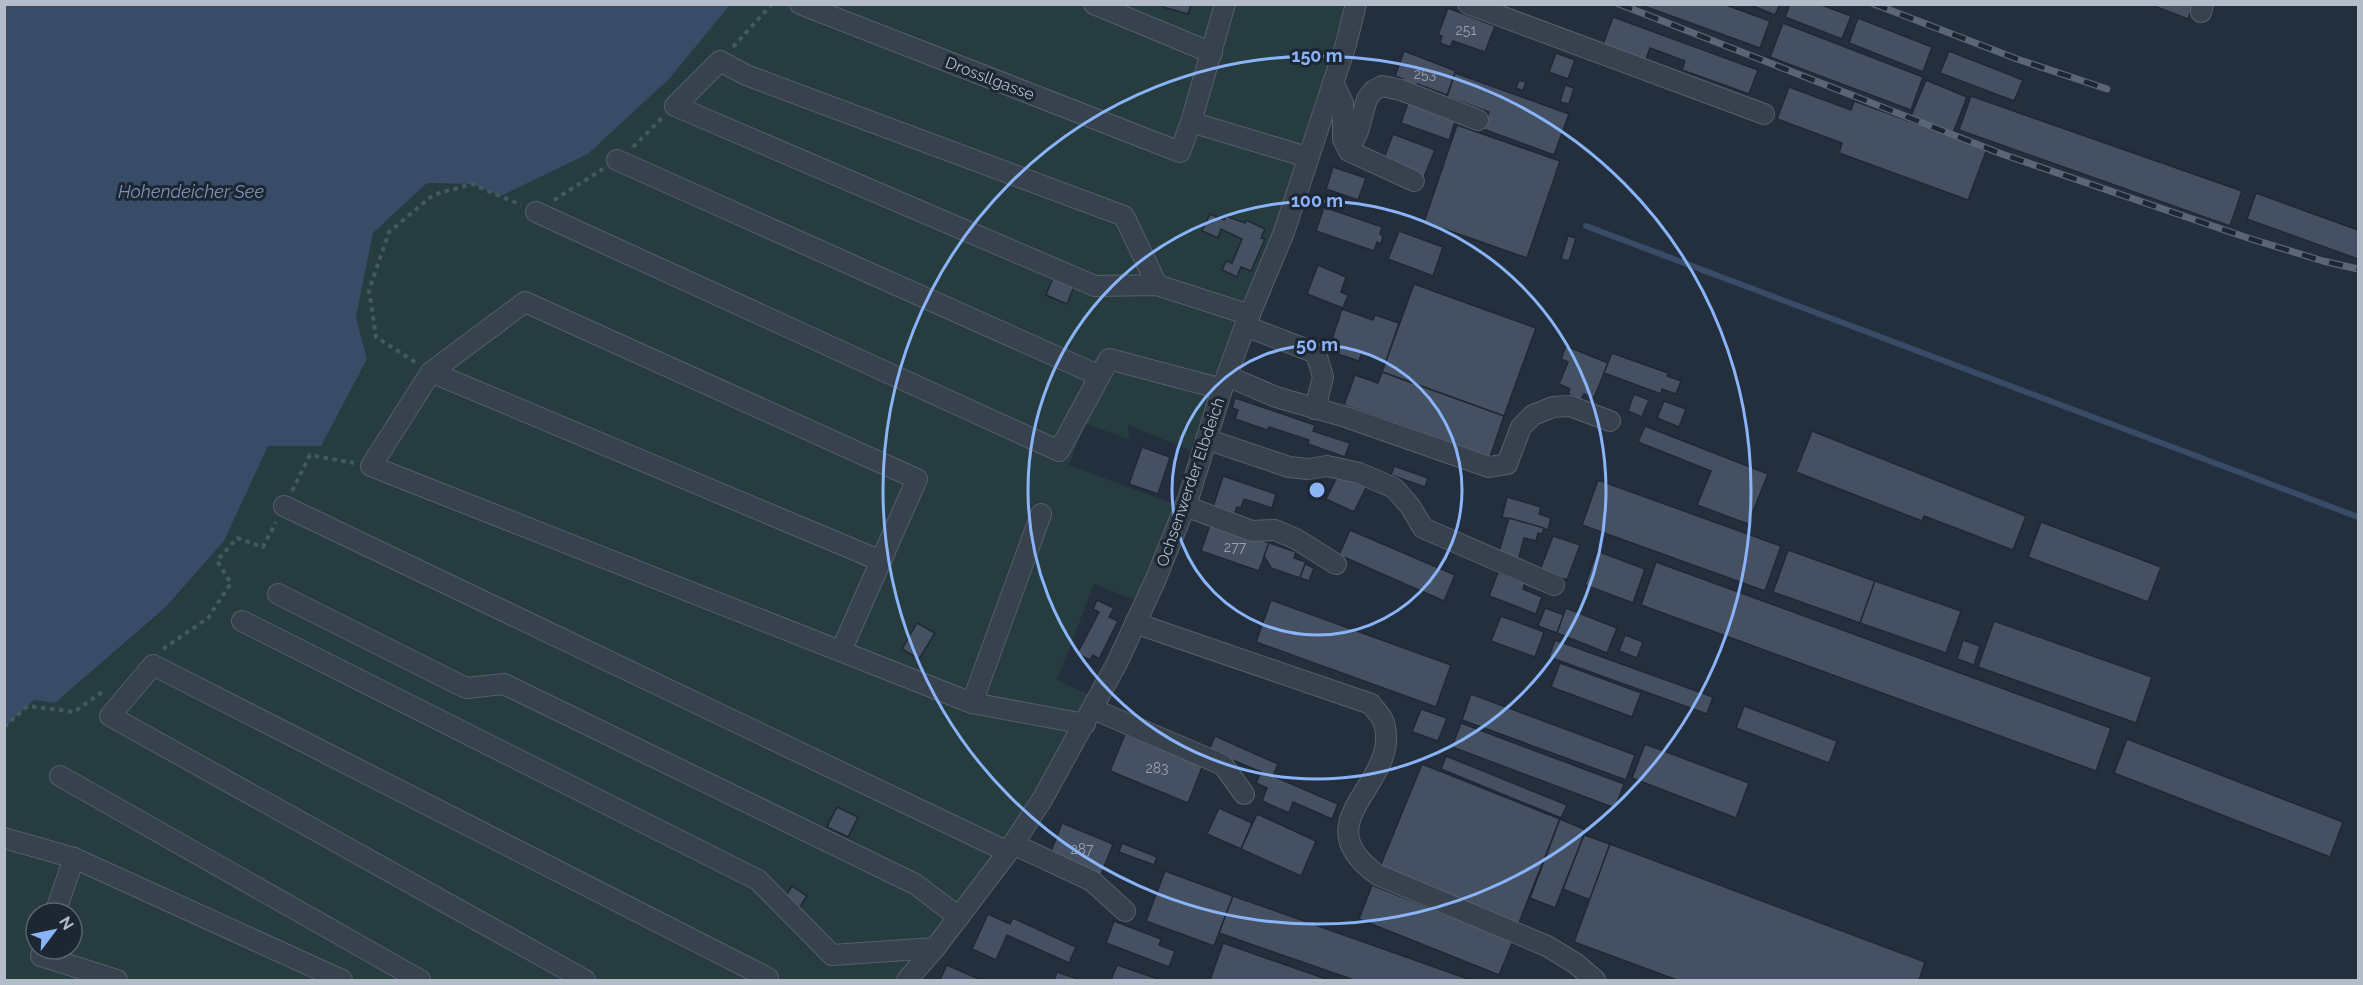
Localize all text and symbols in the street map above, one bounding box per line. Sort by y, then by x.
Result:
house number: 251 [1456,22,1476,38]
text: 150 m [1292,45,1343,66]
street label: Drossllgasse [943,53,1037,104]
house number: 253 [1414,66,1436,82]
water label: Hohendeicher See [118,181,264,202]
text: 100 m [1291,190,1343,211]
text: 50 m [1296,334,1338,355]
street label: Ochsenwerder Elbdeich [1153,395,1228,569]
centre of rings [1307,480,1327,500]
house number: 277 [1224,539,1247,555]
house number: 283 [1145,760,1169,776]
house number: 287 [1070,841,1094,857]
north arrow [24,901,84,961]
text: N [55,913,78,934]

